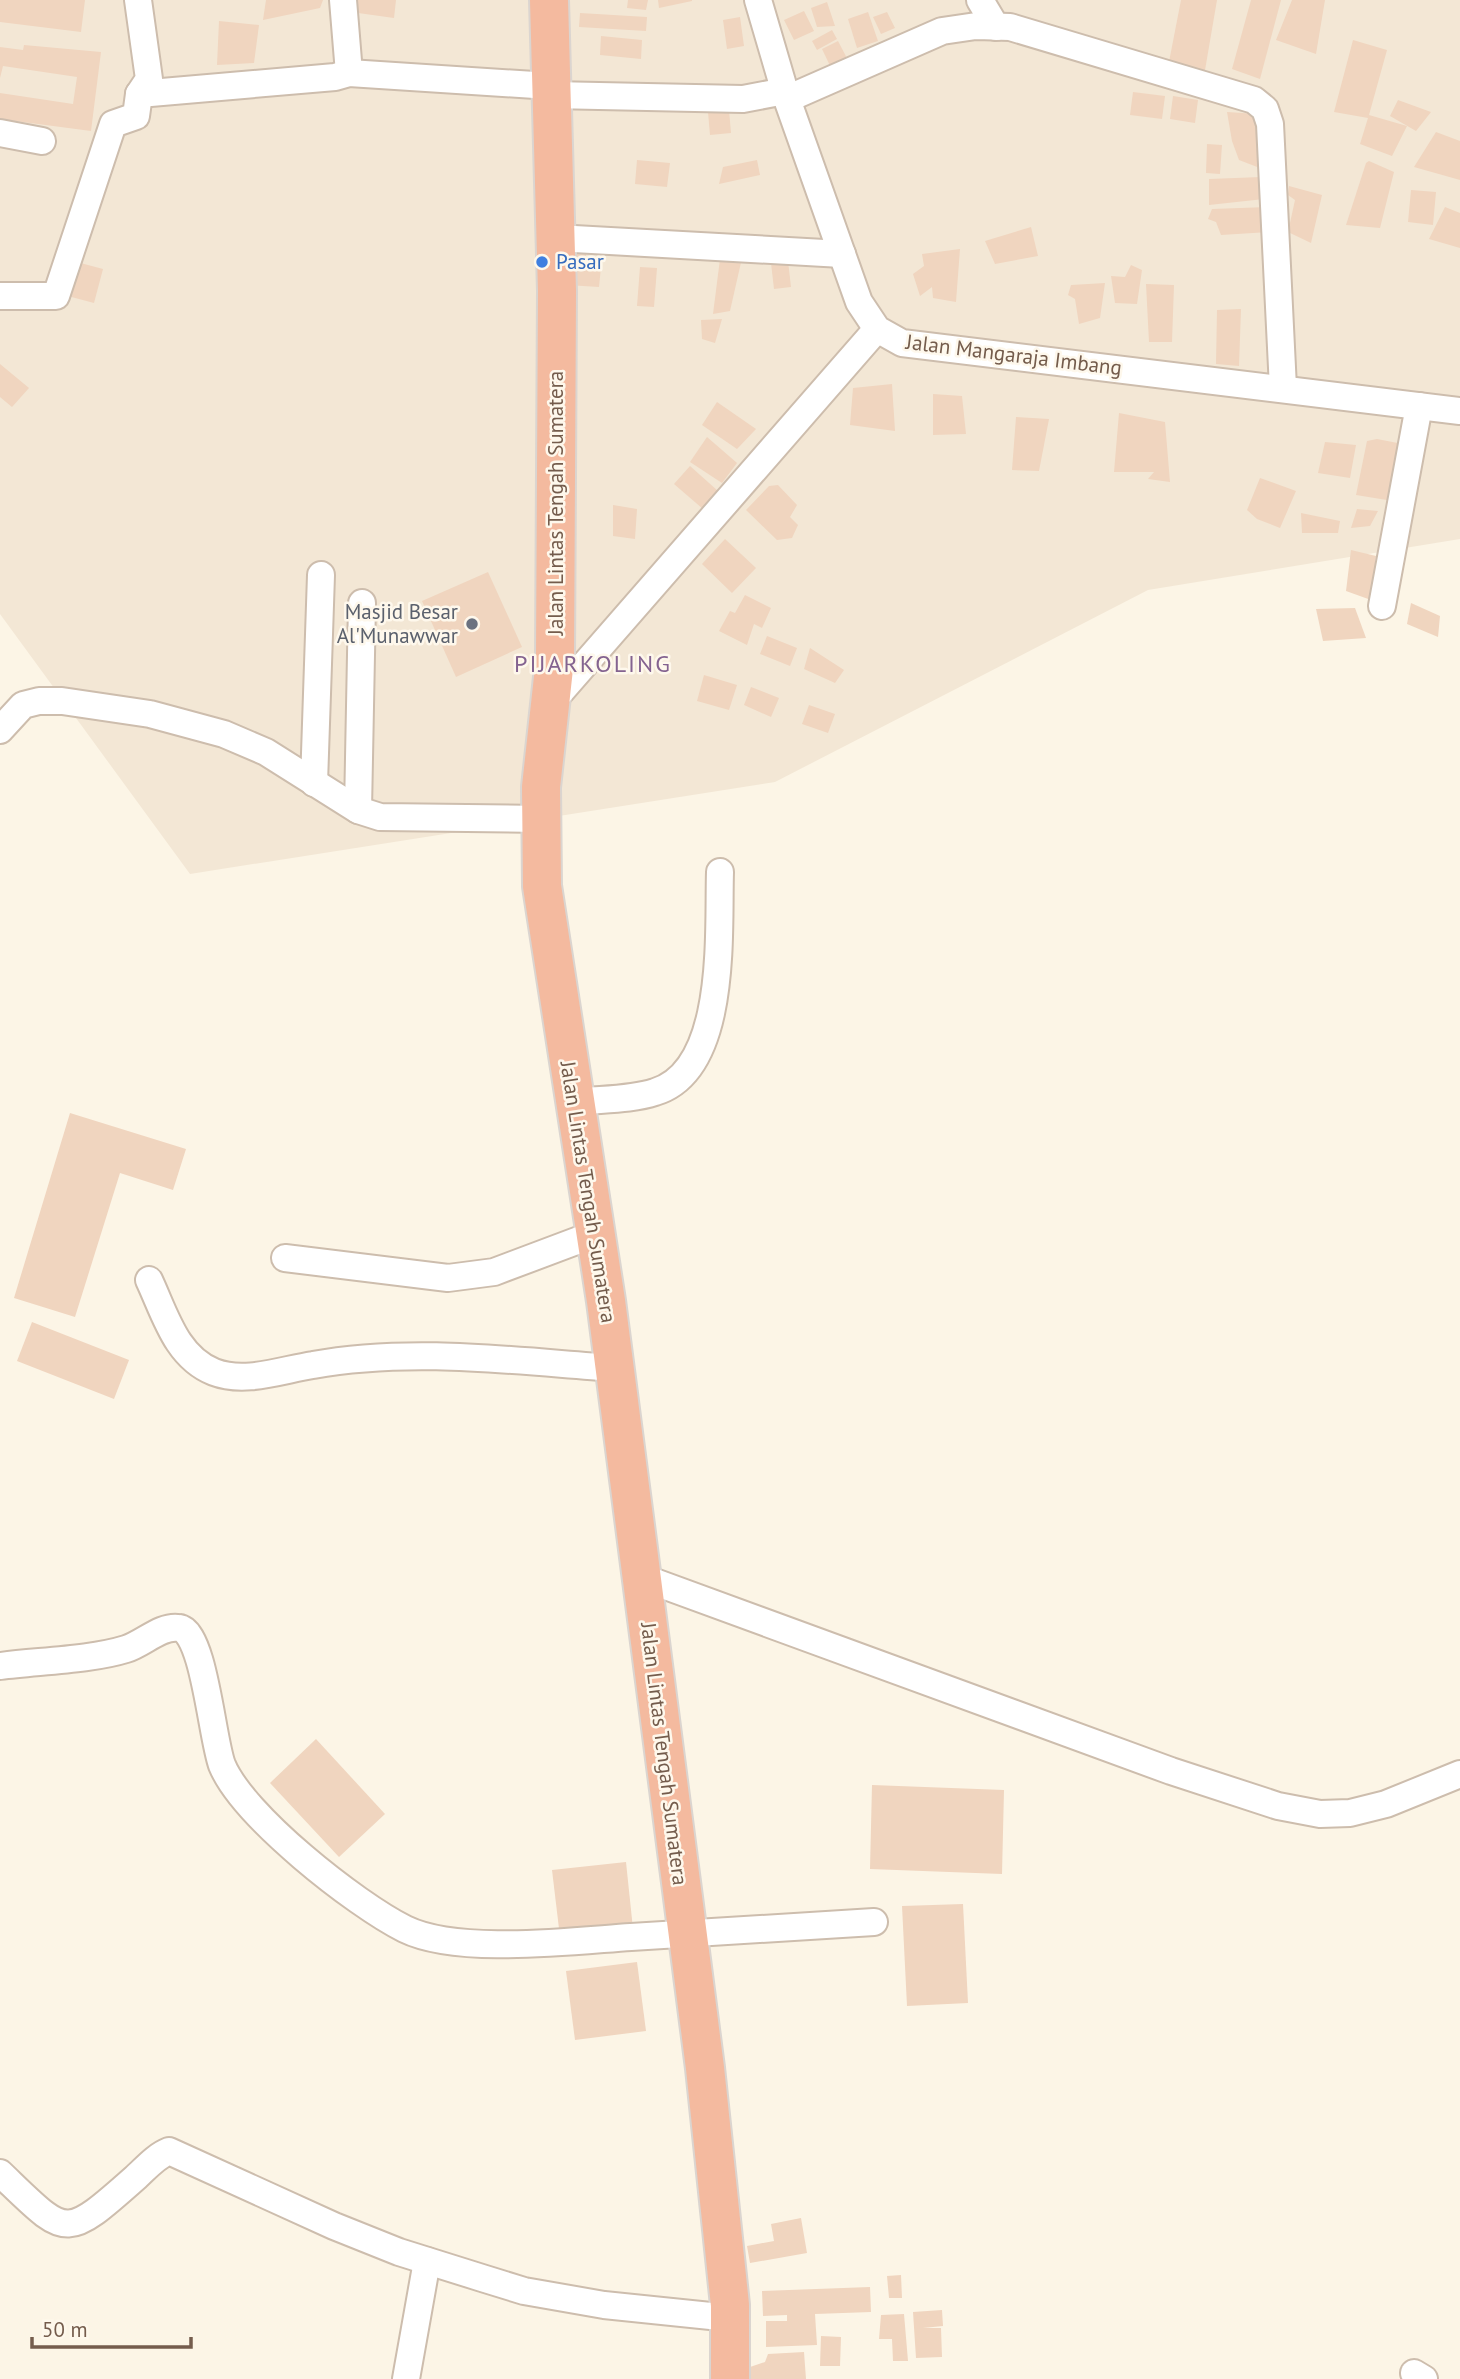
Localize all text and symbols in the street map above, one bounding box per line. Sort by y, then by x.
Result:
place label: Pasar [556,248,604,275]
marker: Pasar [534,254,550,270]
street label: Jalan Mangaraja Imbang [904,328,1124,381]
street label: Jalan Lintas Tengah Sumatera [542,371,569,636]
place label: Masjid Besar Al'Munawwar [337,598,458,649]
marker: Masjid Besar Al'Munawwar [464,616,480,632]
district label: PIJARKOLING [514,648,672,679]
street label: Jalan Lintas Tengah Sumatera [554,1058,623,1325]
street label: Jalan Lintas Tengah Sumatera [635,1620,694,1887]
scale bar [32,2306,191,2350]
text: 50 m [42,2316,88,2343]

